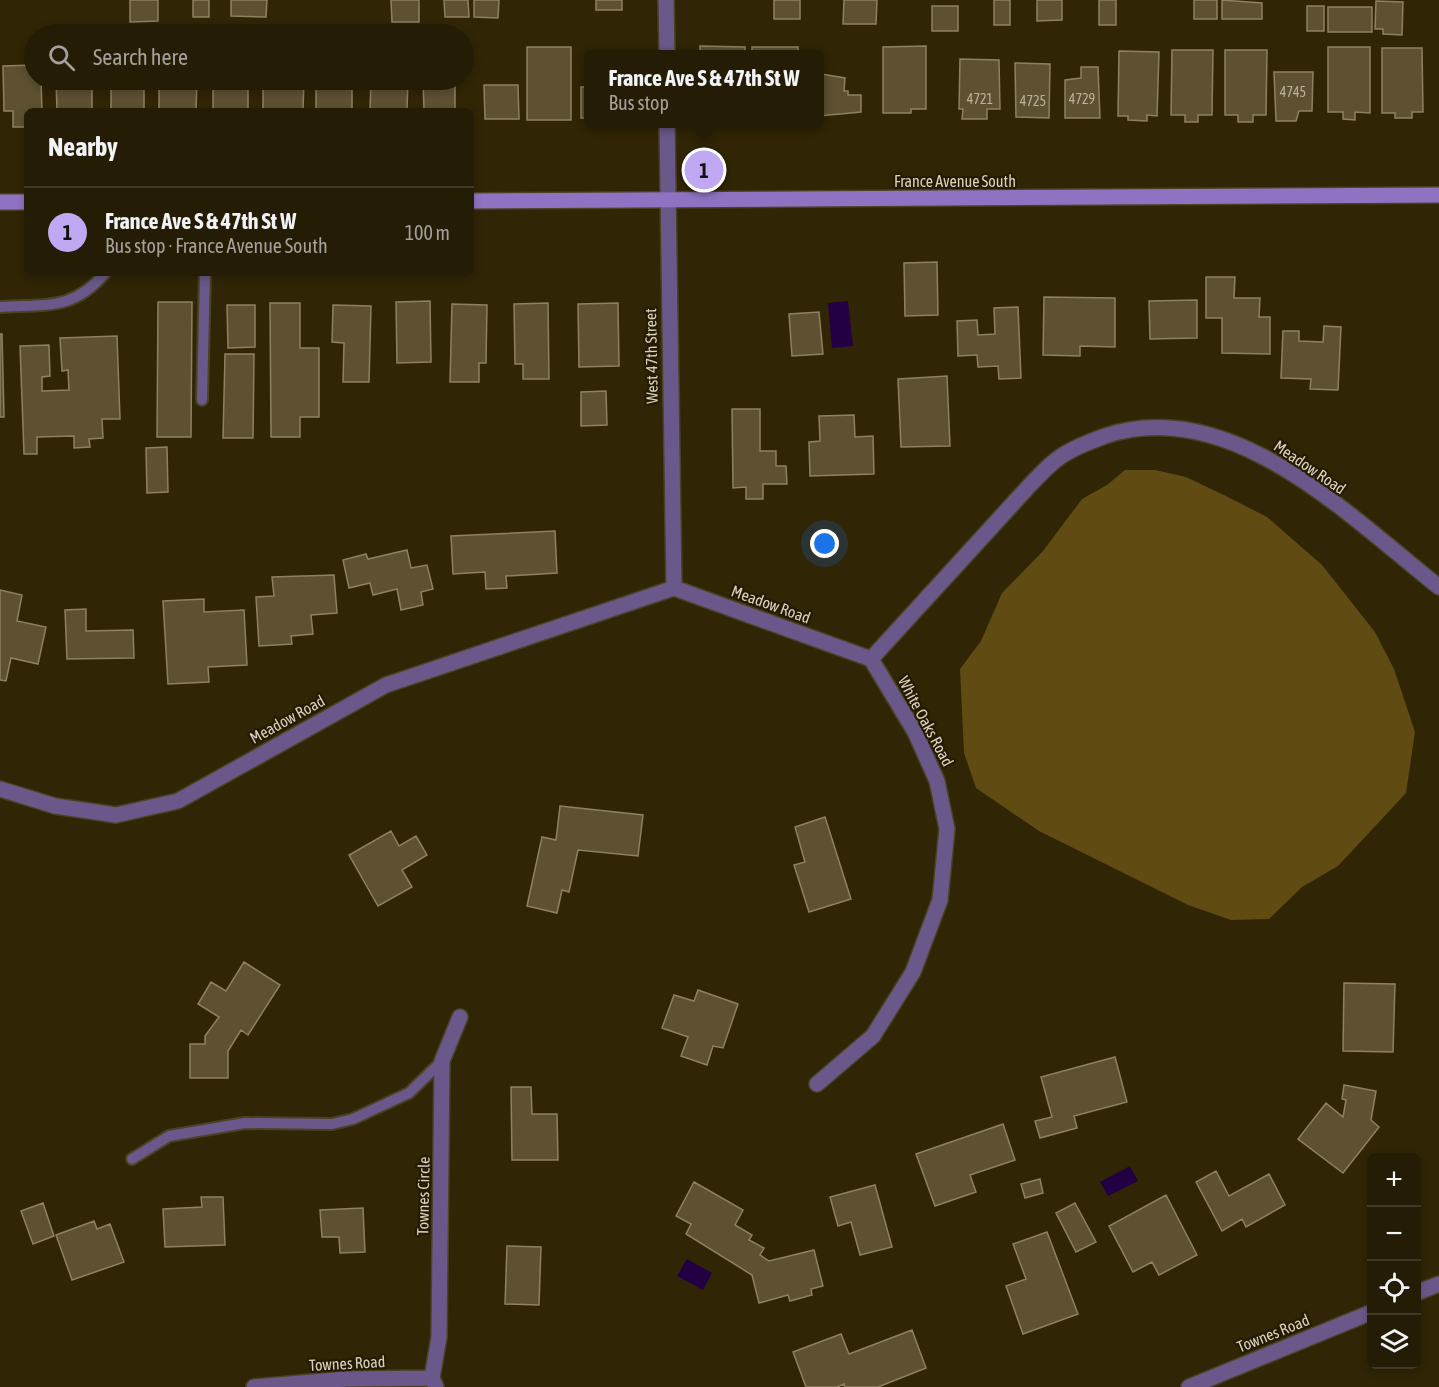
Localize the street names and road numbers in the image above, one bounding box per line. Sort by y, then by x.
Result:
street label: France Avenue South [894,172,1016,190]
street label: West 47th Street [641,308,661,404]
street label: Meadow Road [1271,436,1349,498]
street label: Meadow Road [729,581,813,627]
street label: White Oaks Road [895,673,957,769]
street label: Meadow Road [246,691,328,747]
street label: Townes Circle [413,1156,433,1236]
street label: Townes Road [1234,1310,1312,1356]
street label: Townes Road [308,1352,386,1374]

